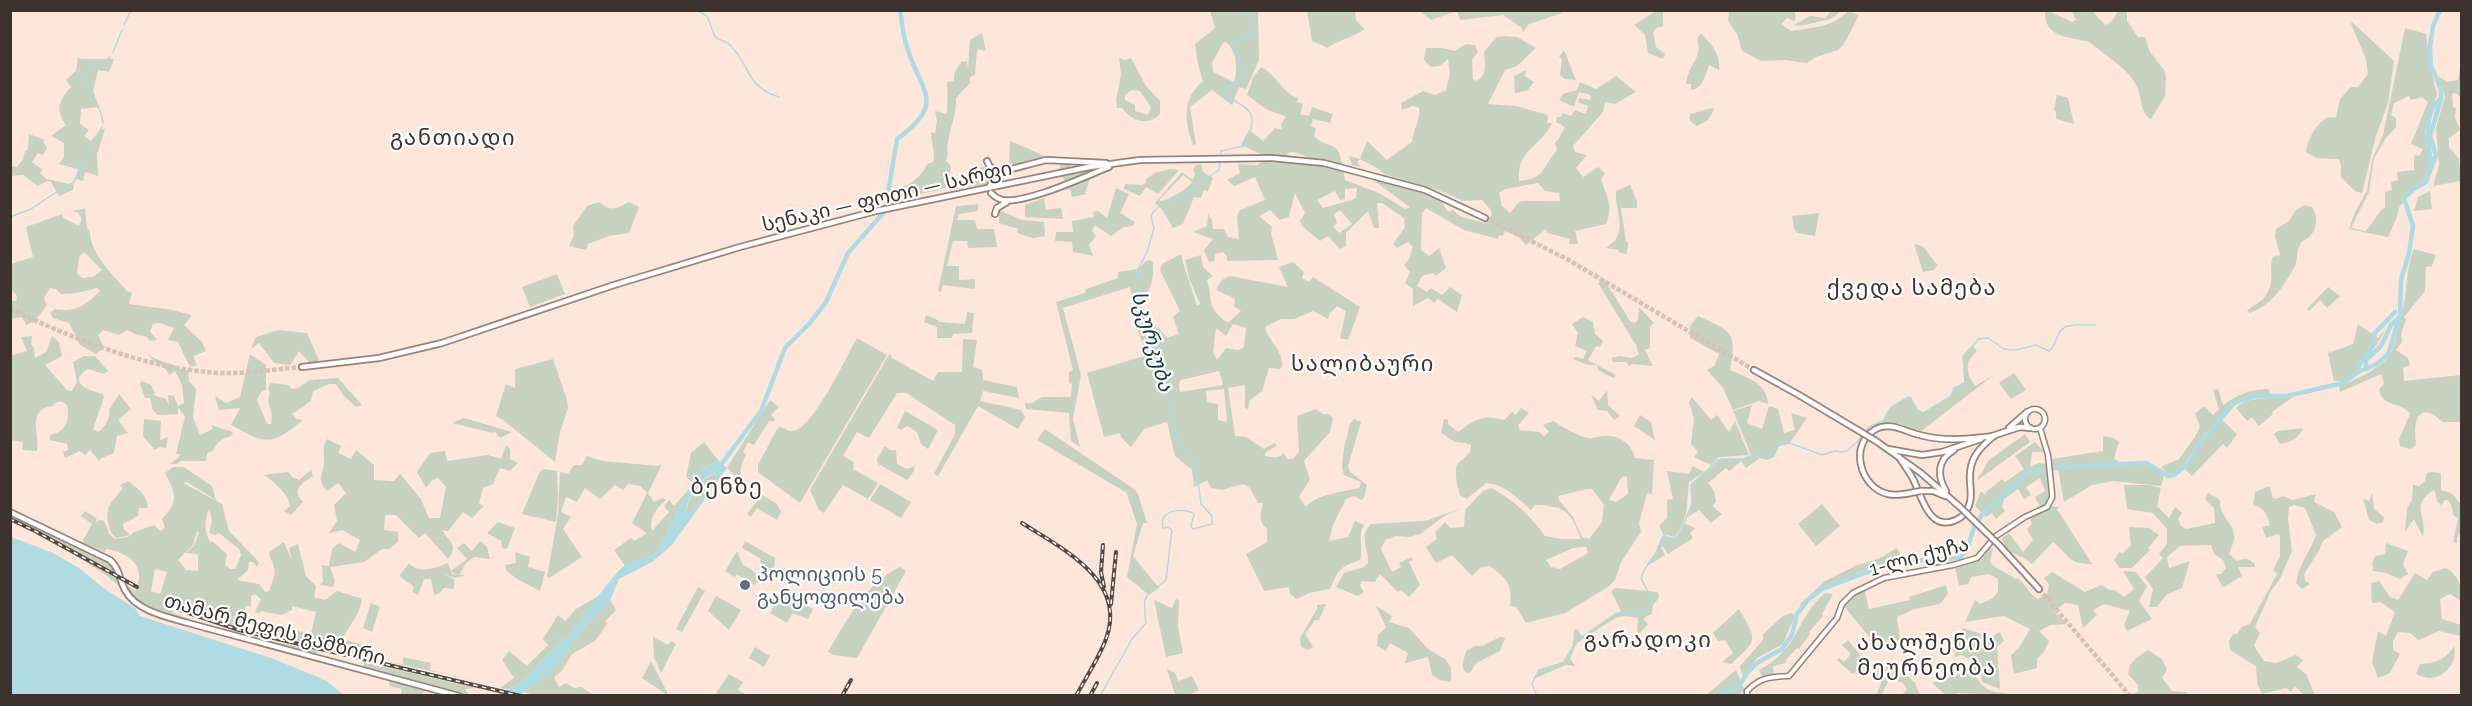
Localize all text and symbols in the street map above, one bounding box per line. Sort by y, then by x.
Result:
district label: განთიადი [390,124,516,151]
street label: სენაკი — ფოთი — სარფი [760,156,1014,236]
district label: ქვედა სამება [1827,274,1997,301]
water label: სკურკუბა [1126,288,1179,395]
district label: სალიბაური [1291,350,1435,377]
district label: ბენზე [691,473,763,499]
street label: 1-ლი ქუჩა [1867,531,1972,582]
place label: პოლიციის 5 განყოფილება [757,562,905,610]
marker: პოლიციის 5 განყოფილება [738,578,752,592]
street label: თამარ მეფის გამზირი [162,588,388,670]
district label: გარადოკი [1584,626,1712,653]
district label: ახალშენის მეურნეობა [1857,629,1997,680]

